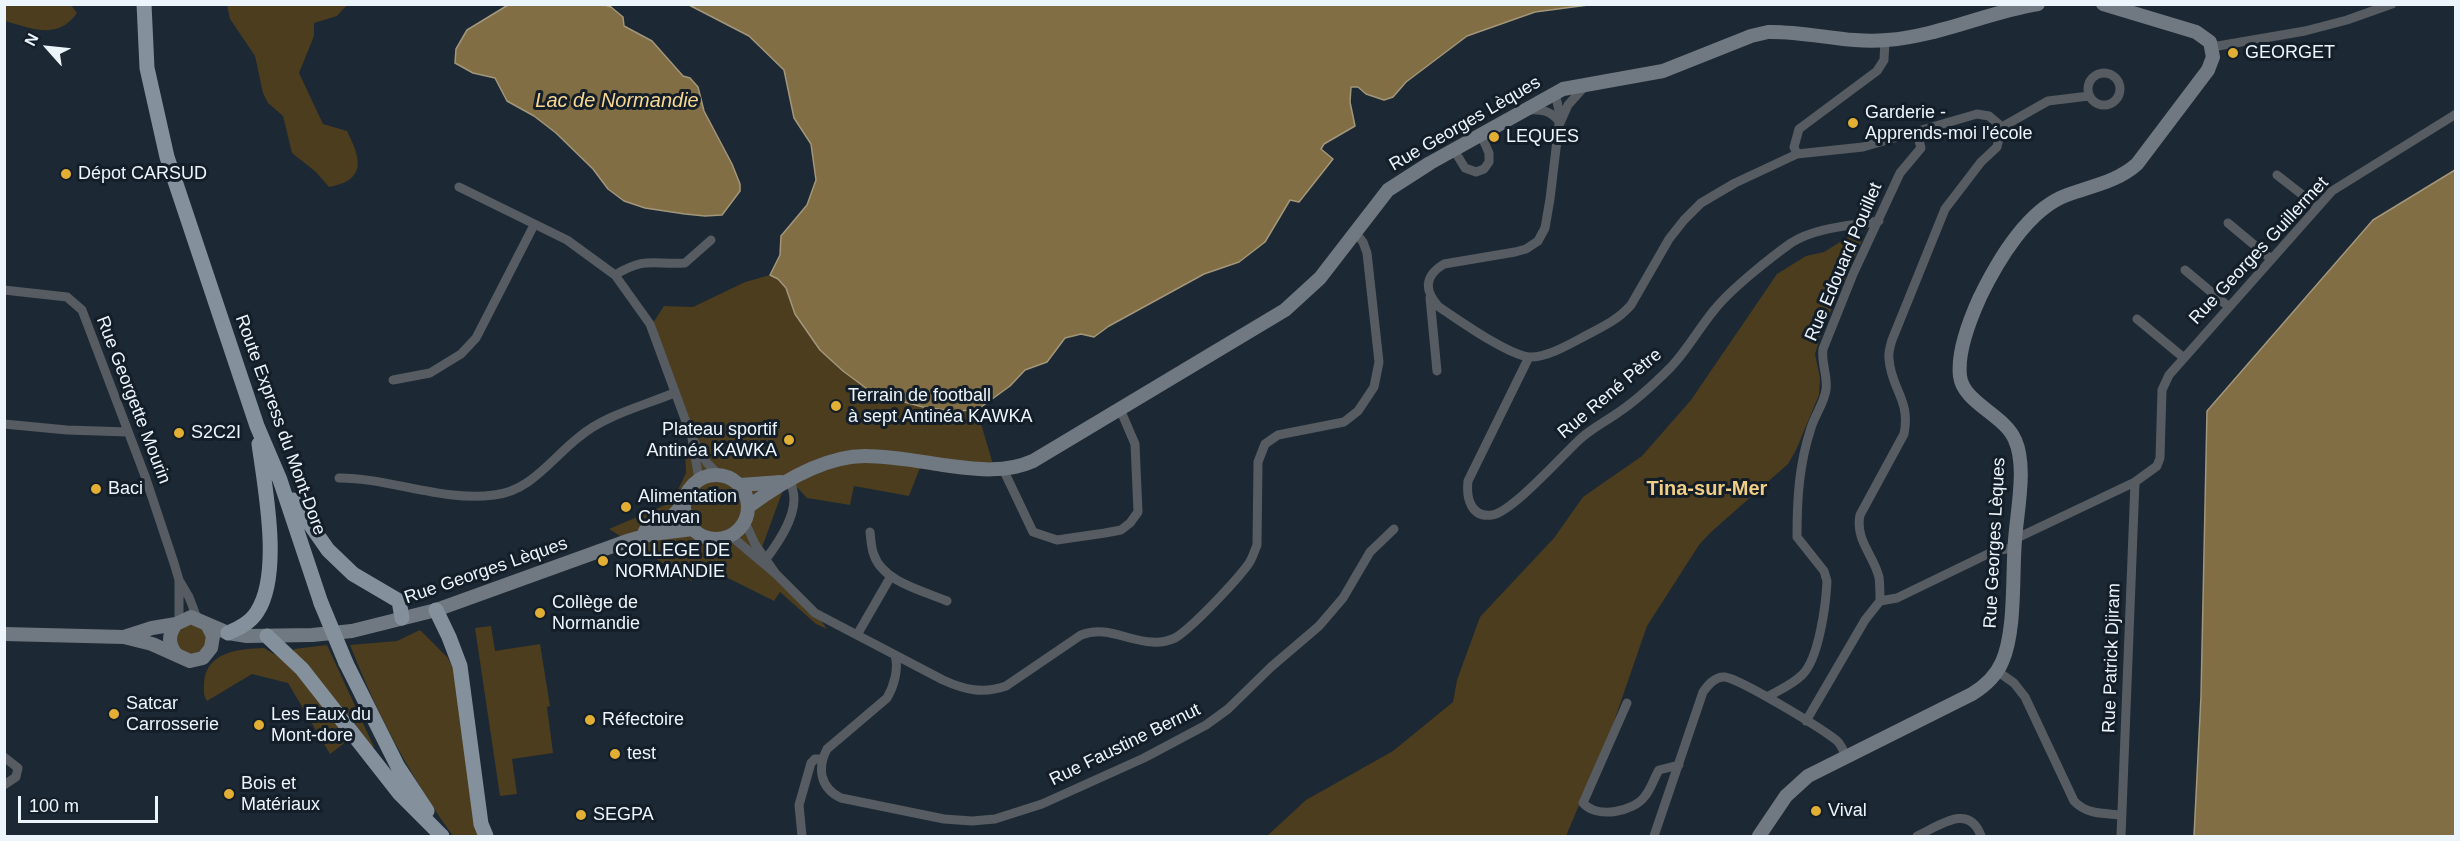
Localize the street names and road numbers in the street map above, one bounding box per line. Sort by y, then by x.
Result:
street label: Rue Georges Lèques [1386,72,1544,176]
street label: Rue Georges Guillermet [2185,173,2333,329]
street label: Rue Edouard Pouillet [1801,179,1887,345]
street label: Route Express du Mont-Dore [230,312,330,538]
street label: Rue Georgette Mourin [91,313,175,487]
street label: Rue René Pètre [1554,344,1666,444]
street label: Rue Georges Lèques [1980,457,2010,629]
street label: Rue Georges Lèques [402,533,570,609]
street label: Rue Patrick Djiram [2099,583,2125,733]
street label: Rue Faustine Bernut [1046,699,1204,791]

